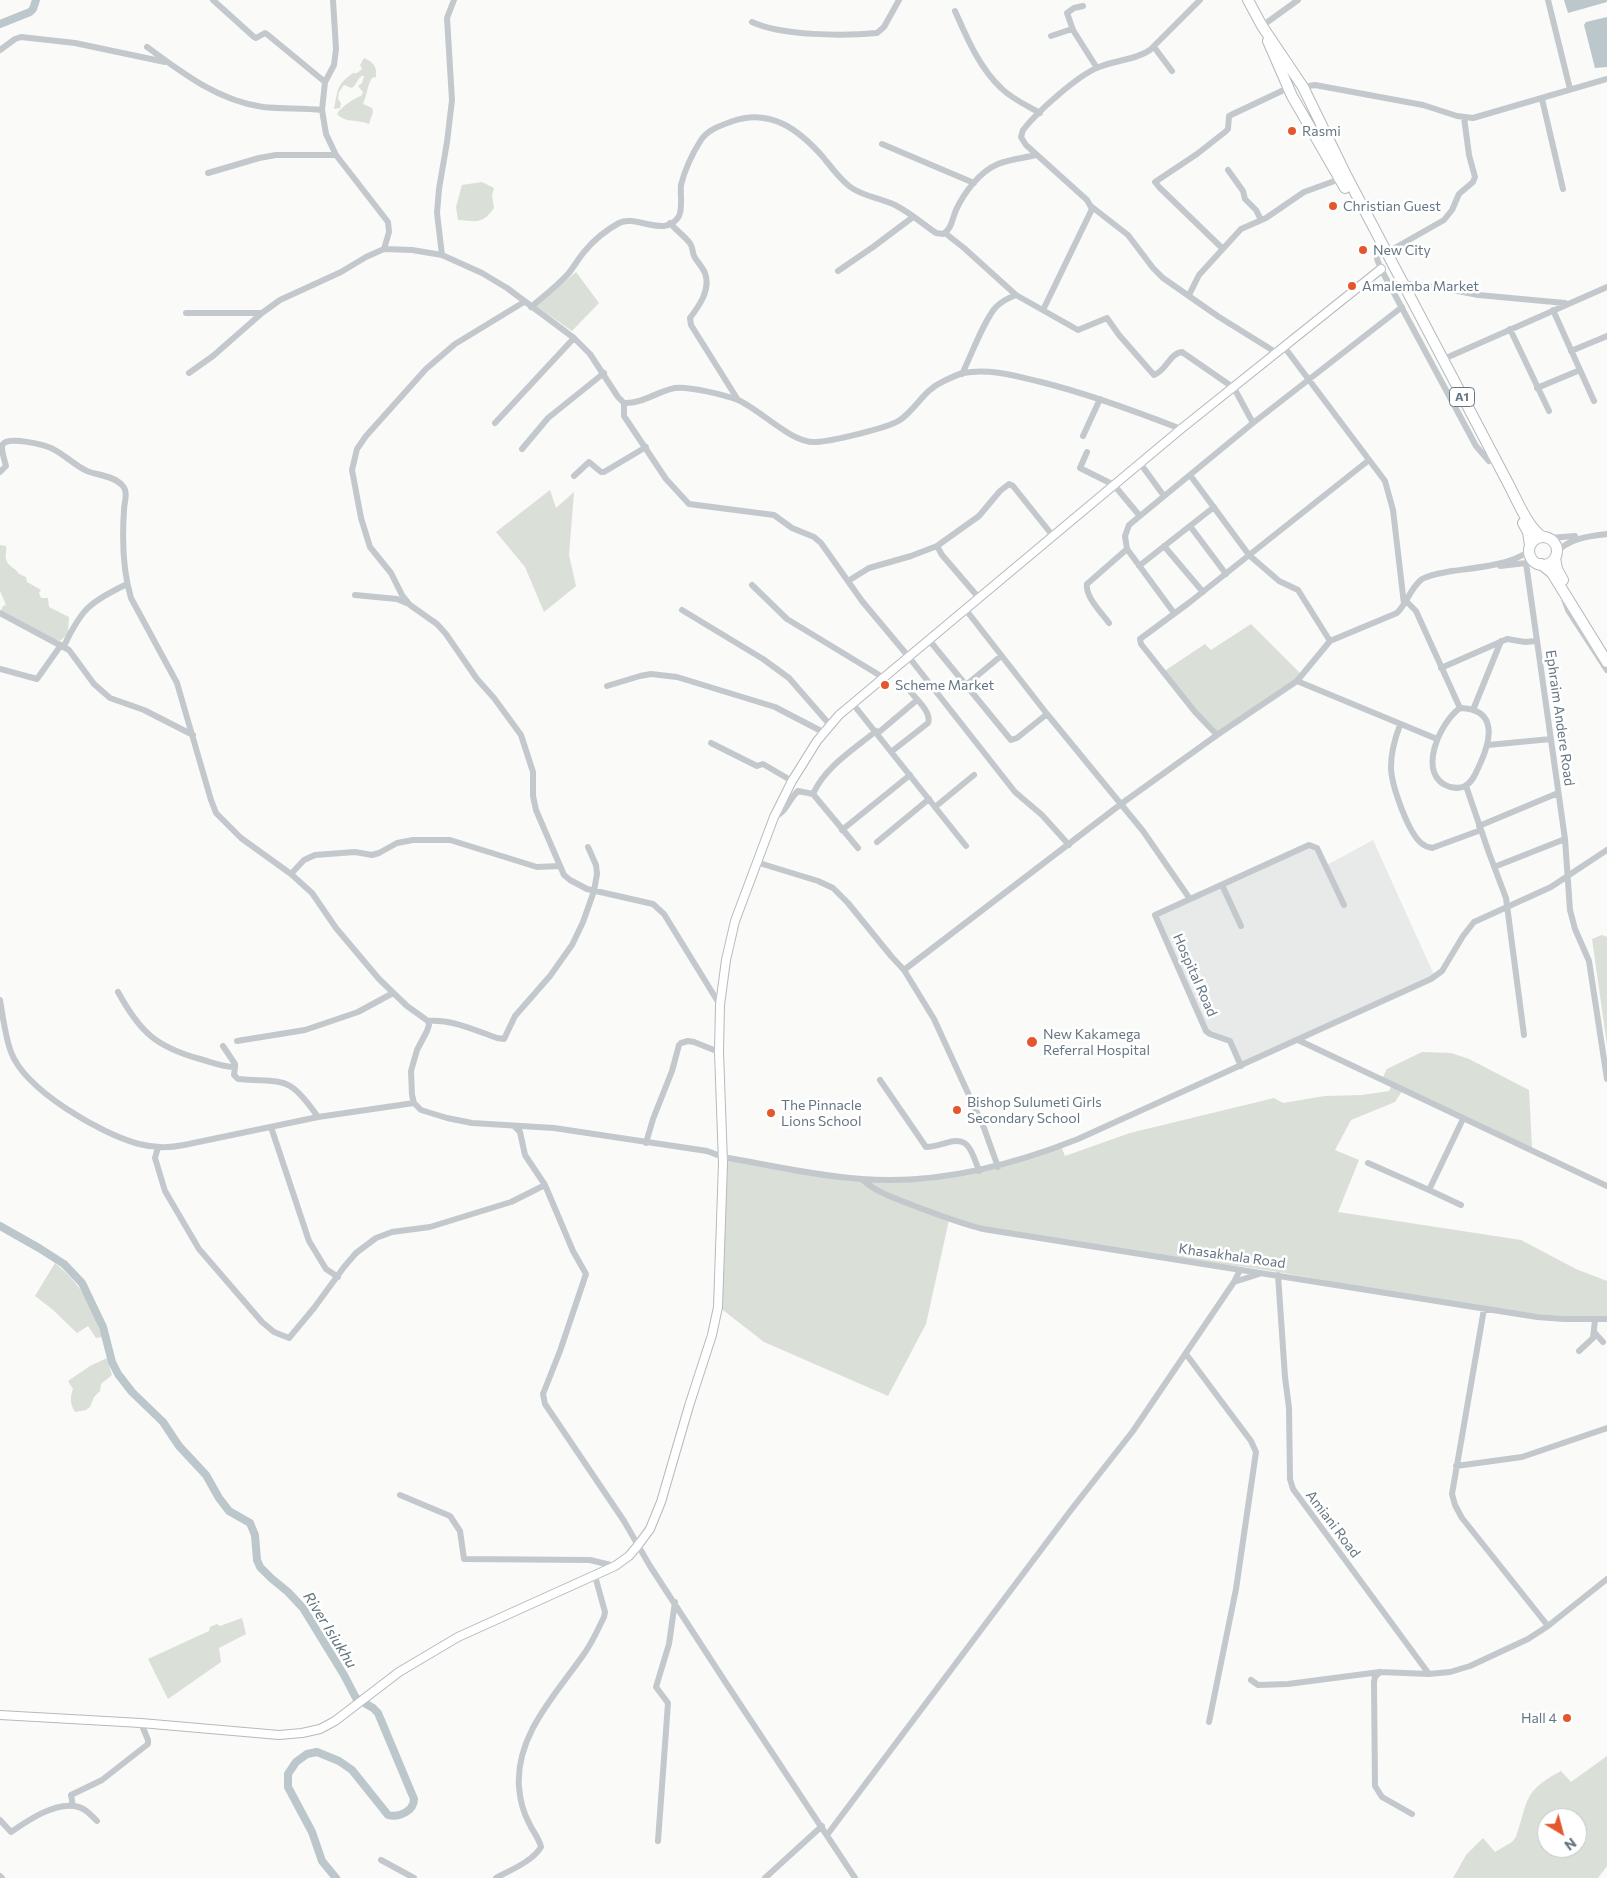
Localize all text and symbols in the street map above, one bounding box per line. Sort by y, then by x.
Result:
place label: Rasmi [1302,123,1341,139]
marker: Rasmi [1286,125,1298,137]
place label: Christian Guest [1343,198,1441,214]
marker: Christian Guest [1327,200,1339,212]
place label: New City [1373,242,1431,258]
marker: New City [1357,244,1369,256]
place label: Amalemba Market [1362,278,1479,294]
marker: Amalemba Market [1346,280,1358,292]
road number: A1 [1450,388,1474,407]
street label: Ephraim Andere Road [1542,649,1578,787]
place label: Scheme Market [895,677,994,693]
marker: Scheme Market [879,679,891,691]
street label: Hospital Road [1169,931,1221,1019]
place label: New Kakamega Referral Hospital [1043,1026,1150,1058]
marker: New Kakamega Referral Hospital [1025,1035,1039,1049]
place label: Bishop Sulumeti Girls Secondary School [967,1094,1102,1126]
place label: The Pinnacle Lions School [781,1097,862,1130]
marker: Bishop Sulumeti Girls Secondary School [951,1104,963,1116]
marker: The Pinnacle Lions School [765,1107,777,1119]
street label: Khasakhala Road [1178,1240,1286,1272]
street label: Amiani Road [1302,1487,1364,1561]
water label: River Isiukhu [299,1589,361,1671]
place label: Hall 4 [1521,1710,1557,1726]
marker: Hall 4 [1561,1712,1573,1724]
north arrow [1537,1808,1587,1858]
text: N [1561,1835,1580,1855]

